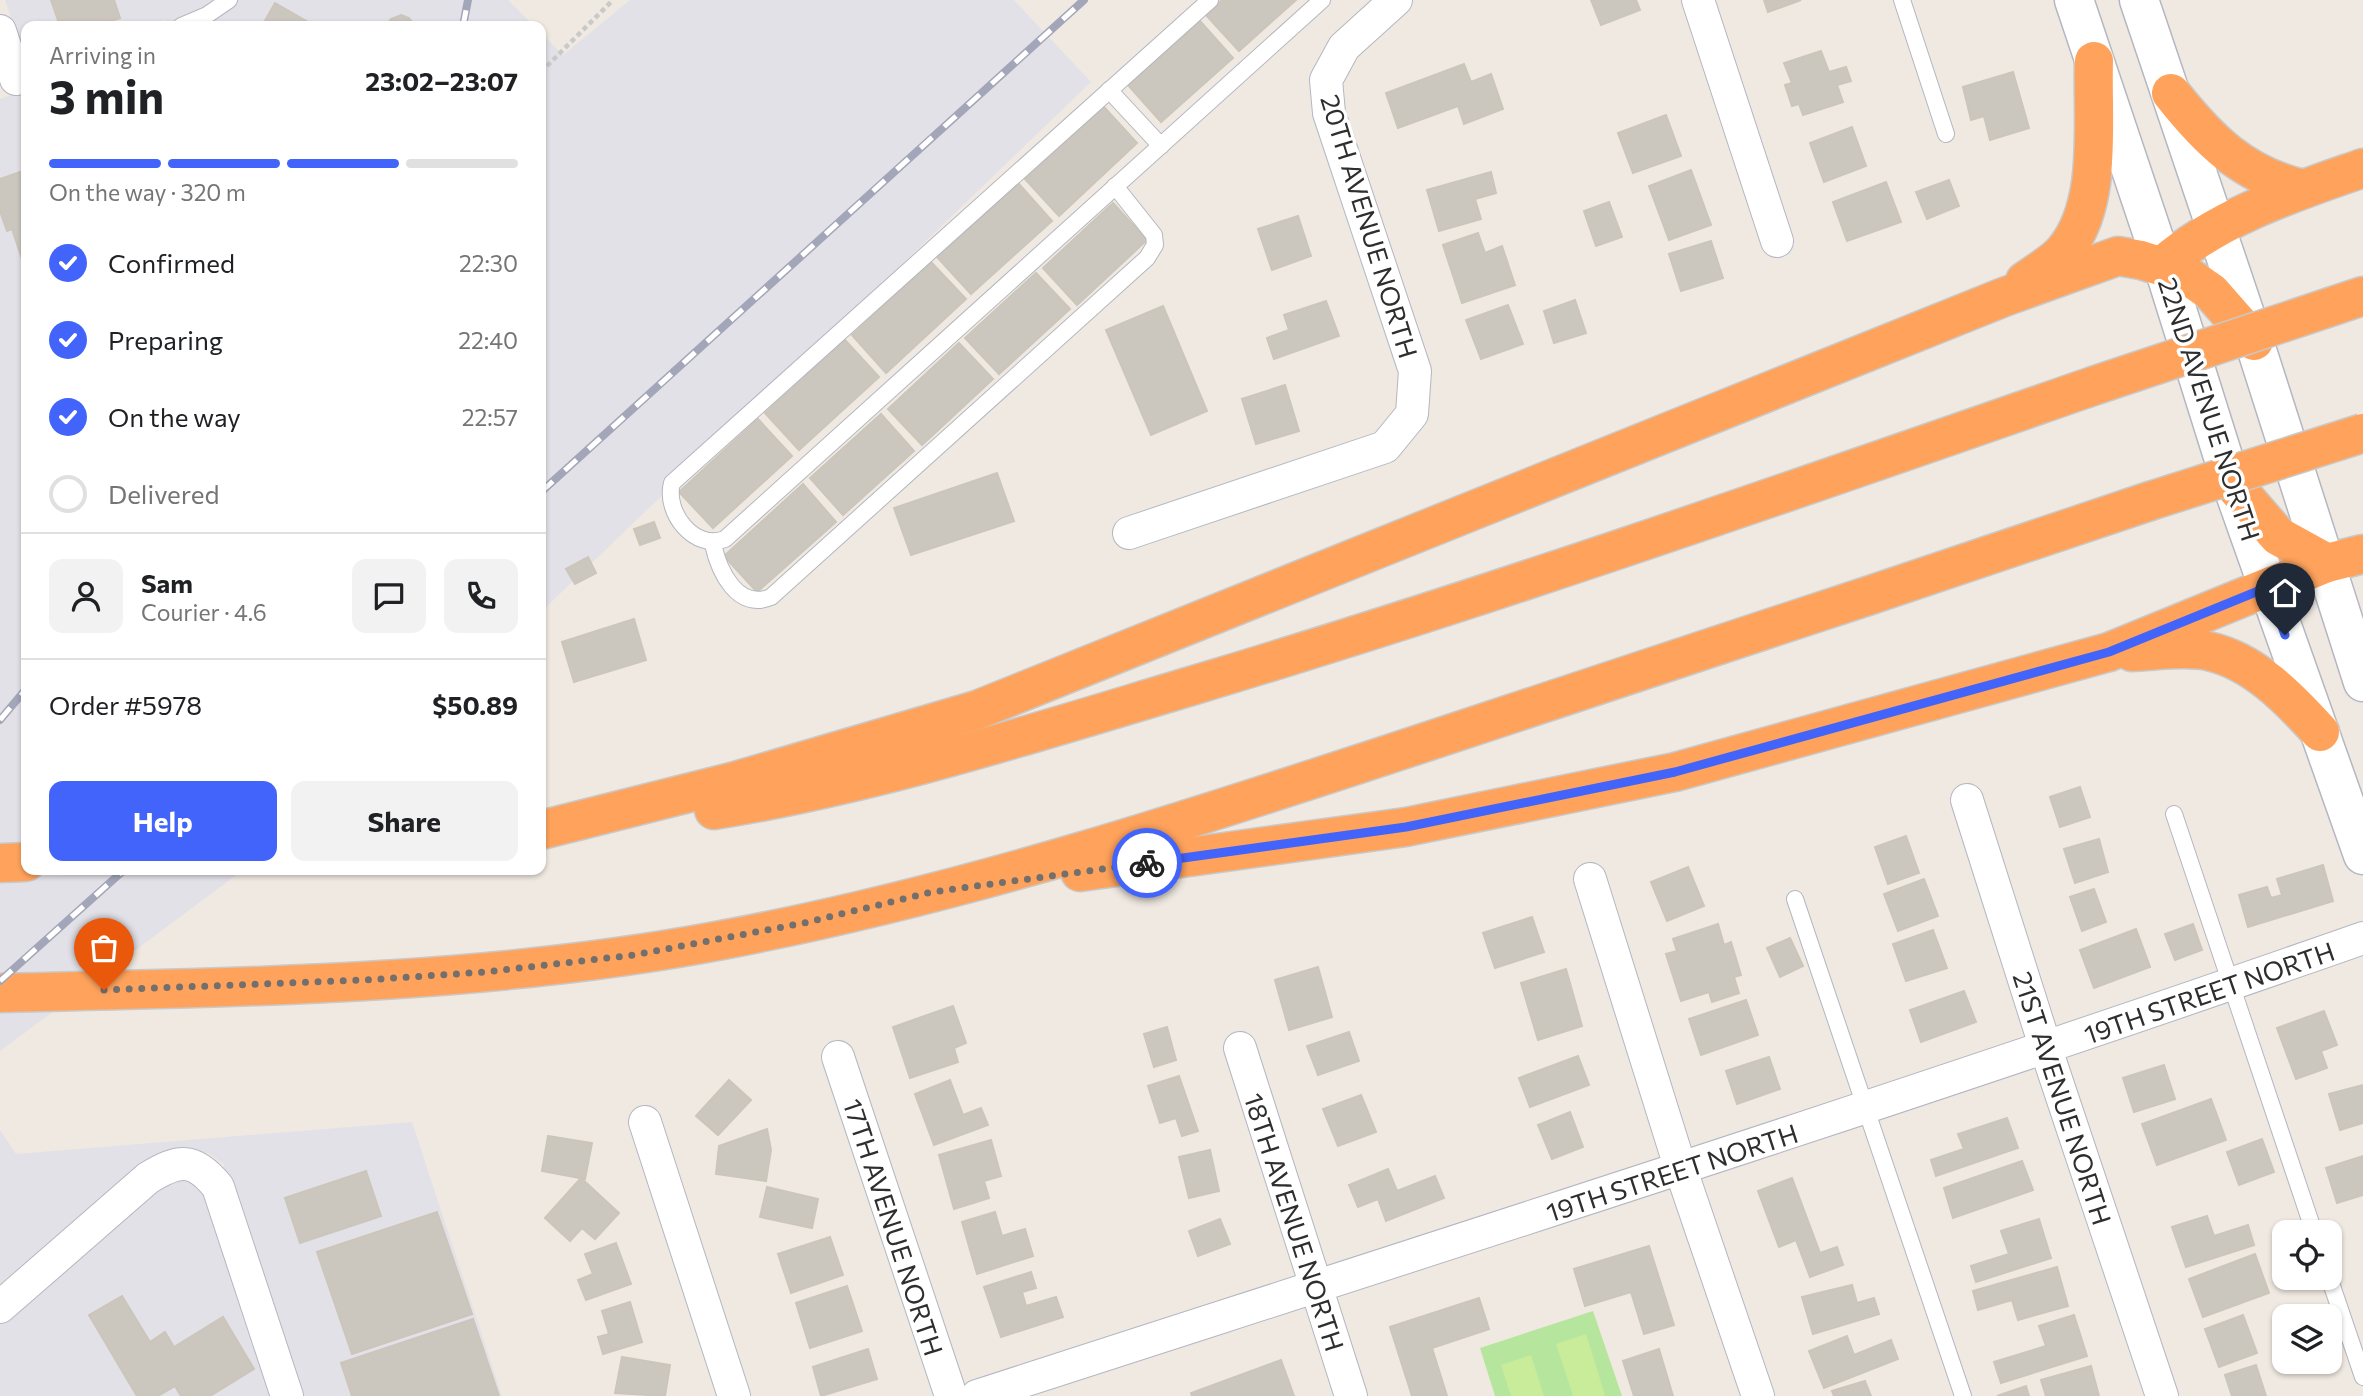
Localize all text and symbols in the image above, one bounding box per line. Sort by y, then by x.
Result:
text: Arriving in [49,41,156,69]
text: 23:02–23:07 [365,65,518,96]
text: 3 min [49,67,164,123]
street label: 20TH AVENUE NORTH [1315,91,1425,361]
text: On the way · 320 m [49,178,246,206]
icon: check [49,244,87,282]
text: Confirmed [108,247,235,278]
text: 22:30 [459,249,518,277]
street label: 22ND AVENUE NORTH [2153,274,2267,544]
icon: check [49,321,87,359]
text: Preparing [108,324,223,355]
text: 22:40 [458,326,518,354]
icon: check [49,398,87,436]
text: On the way [108,401,241,432]
text: 22:57 [462,403,518,431]
text: Delivered [108,478,219,509]
button: person [49,559,123,633]
button: chat [352,559,426,633]
button: phone [444,559,518,633]
pin [2255,563,2315,635]
text: Sam [141,567,193,598]
icon: home [2266,574,2304,612]
text: Courier · 4.6 [141,598,267,626]
text: Order #5978 [49,689,202,720]
text: $50.89 [432,689,518,720]
button: Help [49,781,277,861]
button: Share [291,781,518,861]
courier [1112,828,1182,898]
icon: bike [1128,844,1166,882]
pin [74,918,134,990]
icon: bag [85,929,123,967]
street label: 19TH STREET NORTH [2080,935,2338,1049]
street label: 21ST AVENUE NORTH [2007,968,2119,1228]
street label: 18TH AVENUE NORTH [1239,1089,1351,1355]
street label: 17TH AVENUE NORTH [838,1095,950,1359]
street label: 19TH STREET NORTH [1542,1117,1802,1227]
map controls [2272,1220,2342,1374]
button: locate [2272,1220,2342,1290]
button: layers [2272,1304,2342,1374]

